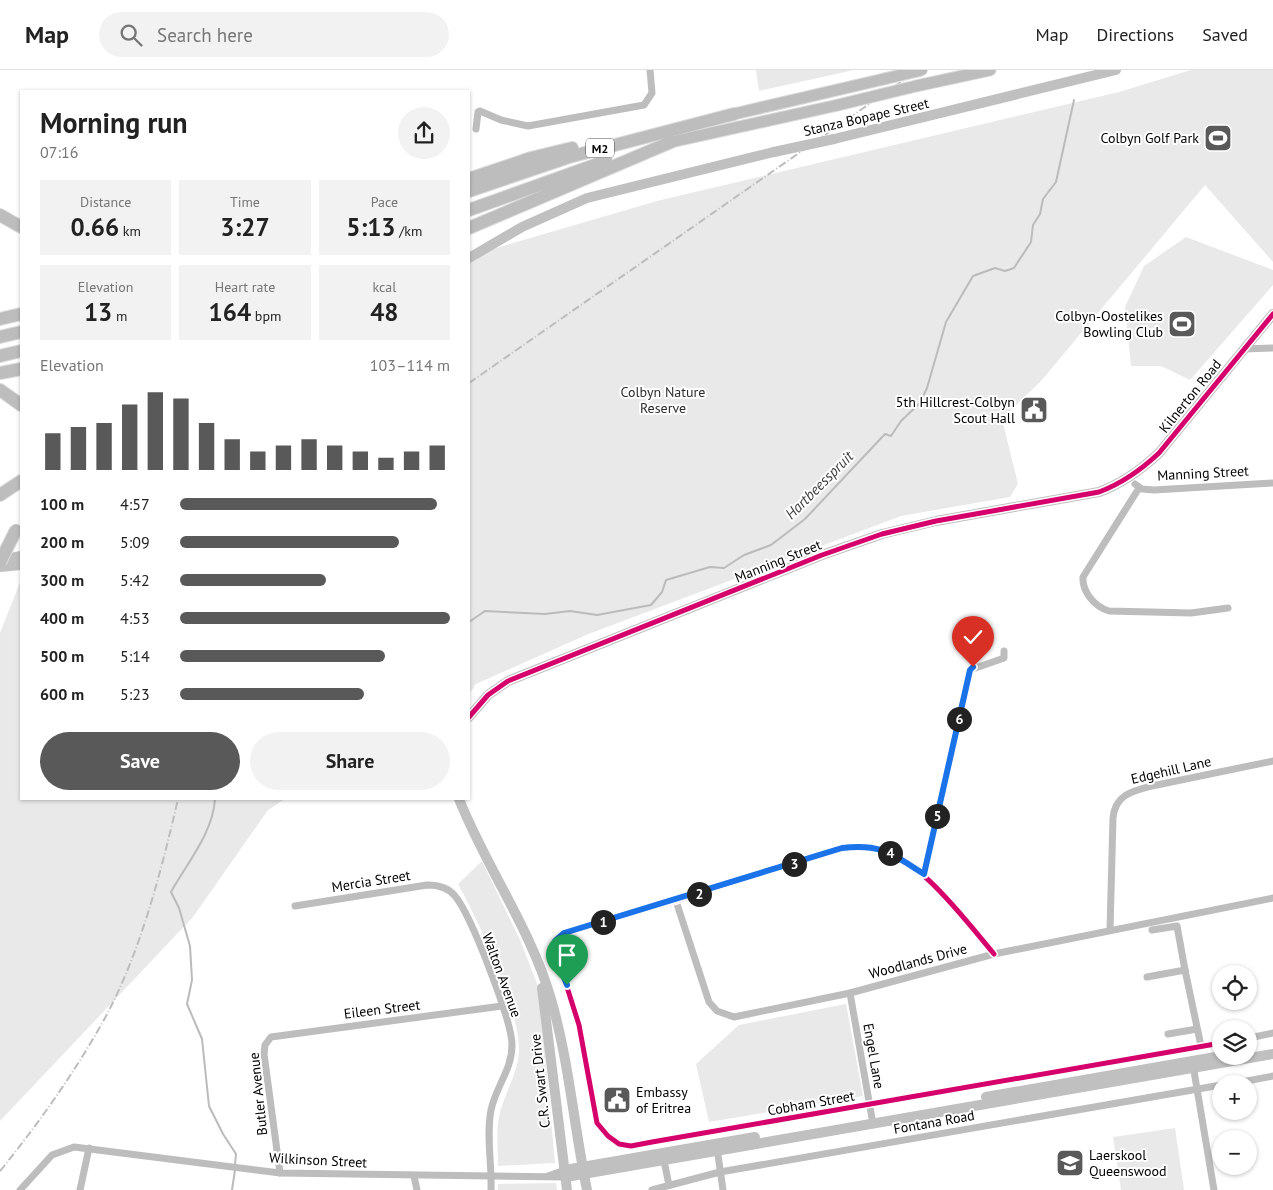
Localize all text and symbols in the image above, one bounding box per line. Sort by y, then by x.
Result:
search box [99,12,449,57]
text: Map [25,19,69,50]
icon: search [117,21,145,49]
text: Search here [157,23,253,47]
text: Map [1036,23,1068,46]
text: Directions [1096,23,1174,46]
text: Saved [1202,23,1248,46]
street label: Stanza Bopape Street [802,94,931,140]
text: Morning run [40,104,188,141]
button: share [398,107,450,159]
sports icon: Colbyn Golf Park [1203,123,1233,153]
place label: Colbyn Golf Park [1100,129,1199,147]
road number: M2 [586,138,614,158]
text: 07:16 [40,142,78,162]
text: Distance [80,193,131,211]
text: Time [230,193,260,211]
text: Pace [371,193,398,211]
text: 0.66 [70,211,119,243]
text: 3:27 [220,211,270,243]
text: 5:13 [346,211,396,243]
text: km [119,222,141,240]
text: /km [396,222,422,240]
text: Elevation [78,278,134,296]
text: Heart rate [215,278,275,296]
text: kcal [372,278,396,296]
text: 13 [84,296,112,328]
text: 164 [209,296,251,328]
text: 48 [370,296,399,328]
text: m [112,307,127,325]
text: bpm [251,307,281,325]
place label: Colbyn-Oostelikes Bowling Club [1055,307,1163,341]
sports icon: Colbyn-Oostelikes Bowling Club [1167,309,1197,339]
text: Elevation [40,355,104,375]
text: 103–114 m [370,355,450,375]
street label: Kilnerton Road [1155,356,1225,436]
park label: Colbyn Nature Reserve [621,383,705,417]
place label: 5th Hillcrest-Colbyn Scout Hall [896,393,1015,427]
public building icon: 5th Hillcrest-Colbyn Scout Hall [1019,395,1049,425]
water label: Hartbeesspruit [781,446,858,523]
street label: Manning Street [1157,462,1250,484]
text: 100 m [40,494,84,514]
text: 4:57 [120,494,150,514]
text: 200 m [40,532,84,552]
text: 5:09 [120,532,150,552]
street label: Manning Street [732,535,824,587]
text: 300 m [40,570,84,590]
text: 5:42 [120,570,150,590]
text: 400 m [40,608,84,628]
text: 4:53 [120,608,150,628]
pin [952,616,994,667]
icon: check [959,623,987,651]
text: 500 m [40,646,84,666]
text: 5:14 [120,646,150,666]
text: 600 m [40,684,84,704]
text: 5:23 [120,684,150,704]
pin: 6 [946,706,972,732]
text: 6 [956,710,963,728]
button: Save [40,732,240,790]
button: Share [250,732,450,790]
street label: Edgehill Lane [1129,752,1213,788]
pin: 5 [924,804,950,828]
text: 5 [934,807,941,825]
pin: 4 [878,840,902,866]
text: 4 [887,844,894,862]
pin: 3 [782,852,806,876]
text: 3 [791,855,798,873]
street label: Mercia Street [330,866,412,896]
pin: 2 [686,882,712,906]
text: 2 [696,885,703,903]
pin: 1 [590,910,616,934]
text: 1 [600,913,607,931]
street label: Walton Avenue [478,930,526,1020]
pin [546,934,588,985]
street label: Woodlands Drive [867,939,969,983]
icon: arrive [553,941,581,969]
map controls [1212,965,1257,1175]
button: locate [1212,965,1257,1010]
street label: Eileen Street [343,995,421,1023]
button: layers [1212,1020,1257,1065]
street label: Engel Lane [859,1022,889,1090]
street label: C.R. Swart Drive [526,1033,554,1129]
street label: Butler Avenue [245,1052,271,1136]
button: + [1212,1075,1257,1120]
place label: Embassy of Eritrea [636,1083,691,1117]
public building icon: Embassy of Eritrea [602,1085,632,1115]
street label: Cobham Street [766,1086,856,1120]
street label: Fontana Road [892,1106,976,1138]
button: − [1212,1130,1257,1175]
place label: Laerskool Queenswood [1089,1146,1166,1180]
street label: Wilkinson Street [269,1148,368,1172]
school or university icon: Laerskool Queenswood [1055,1148,1085,1178]

